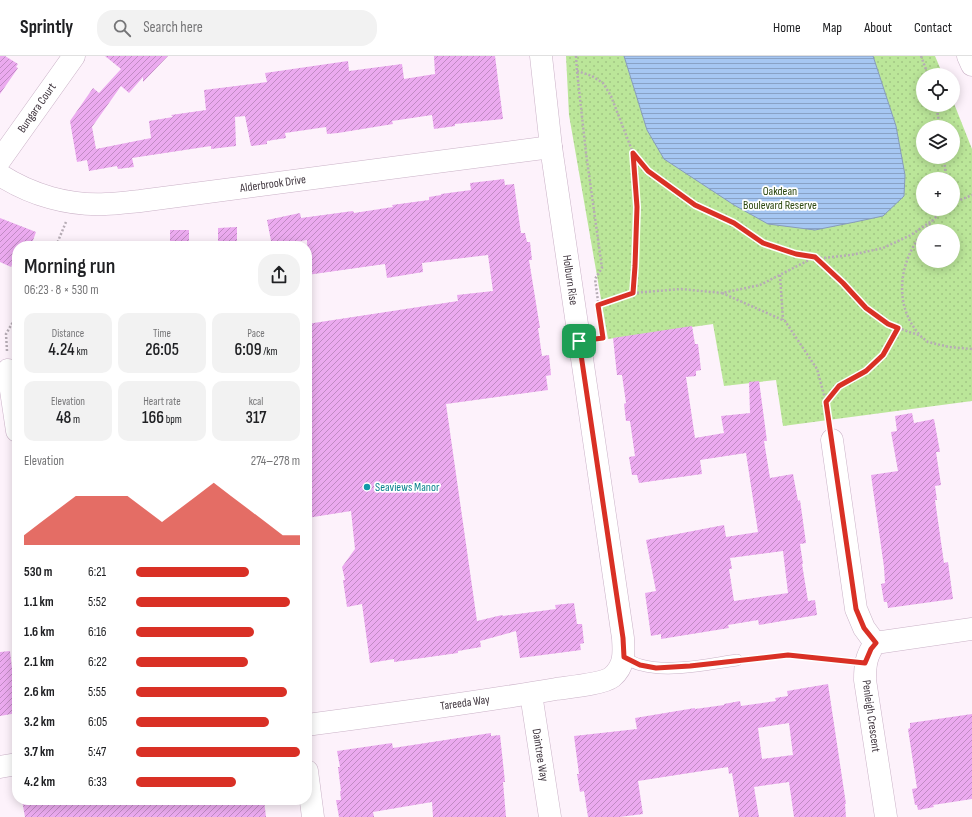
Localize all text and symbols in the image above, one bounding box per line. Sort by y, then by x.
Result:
search box [97,10,377,46]
text: Sprintly [20,16,73,39]
icon: search [111,17,133,39]
text: Search here [143,18,203,37]
text: Home [773,19,801,36]
text: Map [823,19,842,36]
text: About [864,19,892,36]
text: Contact [914,19,952,36]
map controls [916,68,960,268]
button: locate [916,68,960,112]
street label: Bungara Court [14,80,60,136]
button: layers [916,120,960,164]
street label: Alderbrook Drive [238,172,307,196]
button: + [916,172,960,216]
park label: Oakdean Boulevard Reserve [743,184,817,213]
button: − [916,224,960,268]
text: Morning run [24,253,115,280]
button: share [258,254,300,296]
street label: Holburn Rise [559,254,581,306]
text: 06:23 · 8 × 530 m [24,282,99,298]
pin [562,324,596,358]
text: Distance [52,327,84,340]
text: Time [153,327,171,340]
text: Pace [247,327,265,340]
icon: arrive [568,330,590,352]
text: 4.24 [48,340,75,360]
text: 26:05 [145,340,179,360]
text: 6:09 [234,340,261,360]
text: km [75,345,88,358]
text: /km [261,345,278,358]
text: Elevation [51,395,85,408]
text: Heart rate [143,395,181,408]
text: kcal [249,395,263,408]
text: 48 [56,408,71,428]
text: 166 [142,408,164,428]
text: 317 [246,408,266,428]
text: m [71,413,80,426]
text: bpm [164,413,182,426]
text: Elevation [24,453,64,469]
text: 274–278 m [251,453,300,469]
place label: Seaviews Manor [375,480,440,495]
marker: Seaviews Manor [362,482,372,492]
text: 530 m [24,564,52,580]
text: 6:21 [88,564,106,580]
text: 1.1 km [24,594,54,610]
text: 5:52 [88,594,106,610]
text: 1.6 km [24,624,54,640]
text: 6:16 [88,624,106,640]
text: 2.1 km [24,654,54,670]
text: 6:22 [88,654,107,670]
street label: Penleigh Crescent [859,679,884,753]
text: 2.6 km [24,684,55,700]
text: 5:55 [88,684,106,700]
street label: Tareeda Way [439,692,491,714]
text: 3.2 km [24,714,55,730]
text: 6:05 [88,714,107,730]
street label: Daintree Way [528,728,552,783]
text: 3.7 km [24,744,54,760]
text: 5:47 [88,744,106,760]
text: 4.2 km [24,774,55,790]
text: 6:33 [88,774,107,790]

